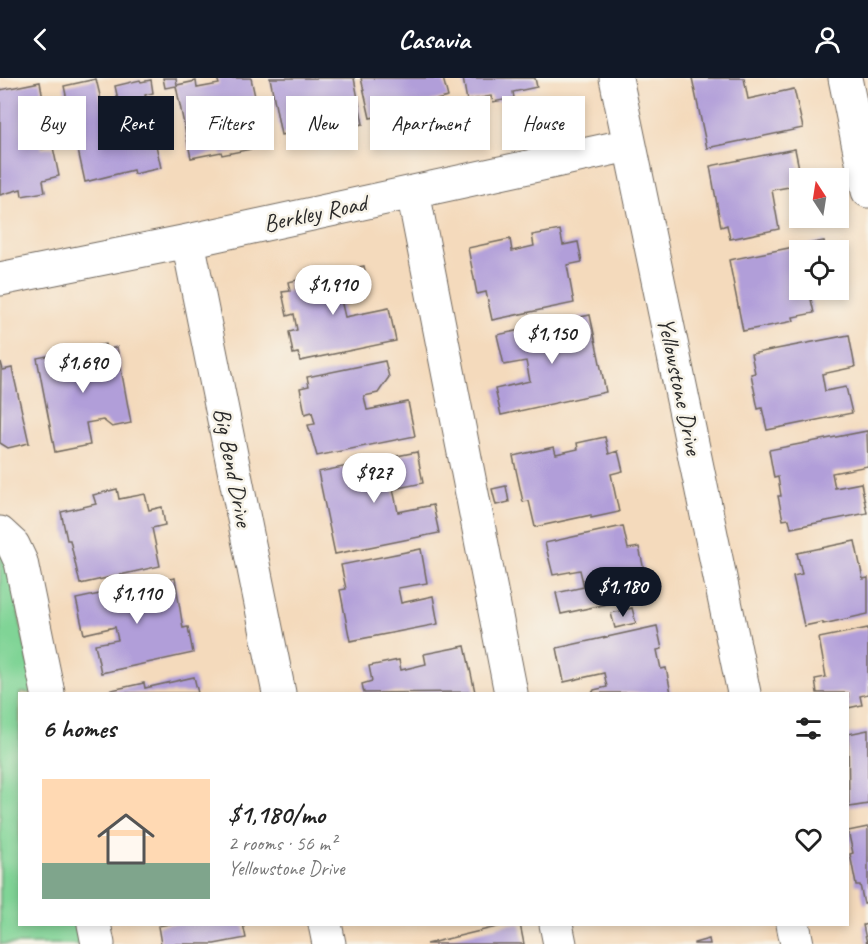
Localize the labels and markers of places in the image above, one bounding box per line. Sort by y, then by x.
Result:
pin: $1,910 [284,265,382,316]
pin: $1,150 [503,314,601,365]
pin: $1,690 [34,343,132,394]
pin: $927 [338,453,410,504]
pin: $1,180 [574,567,672,618]
pin: $1,110 [88,574,186,625]

